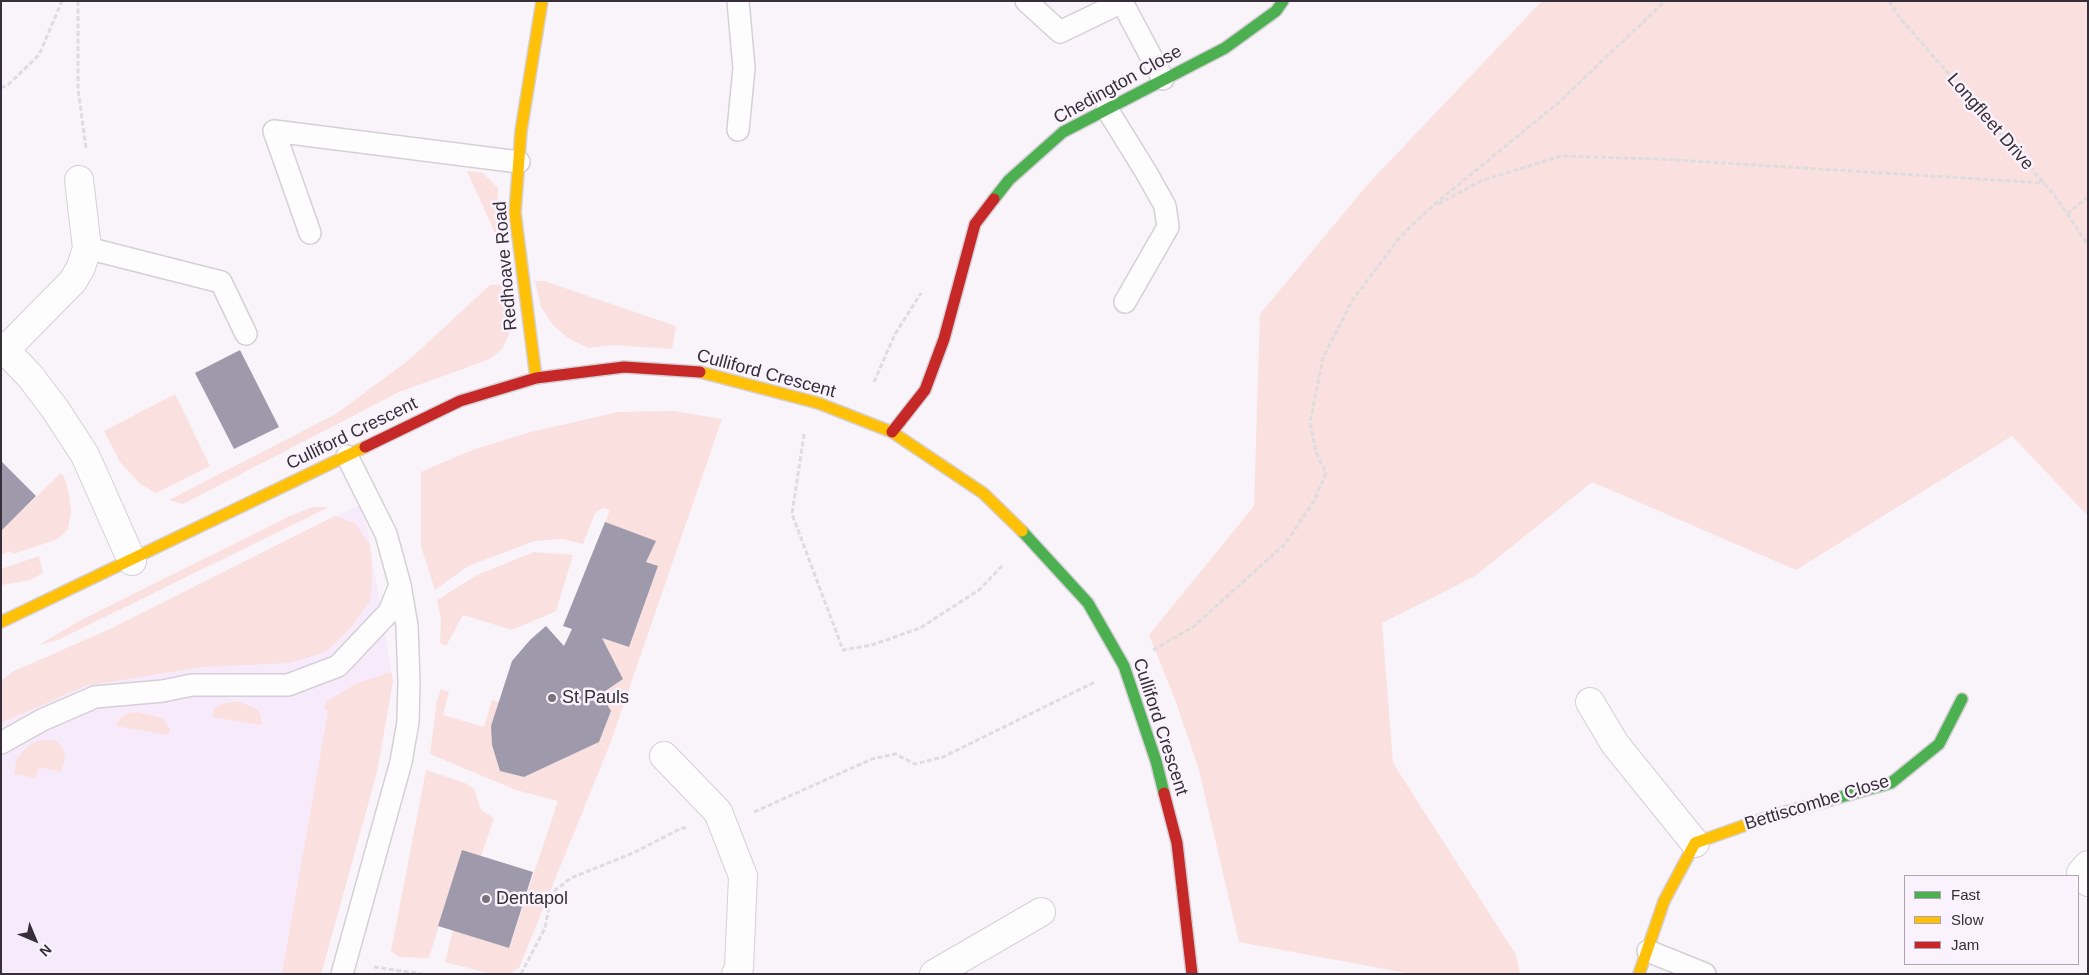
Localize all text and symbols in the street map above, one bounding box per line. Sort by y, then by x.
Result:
street label: Chedington Close [1050,41,1186,129]
street label: Longfleet Drive [1942,69,2038,175]
street label: Redhoave Road [490,200,522,332]
street label: Culliford Crescent [694,345,838,403]
street label: Culliford Crescent [283,393,421,475]
street label: Culliford Crescent [1128,656,1192,798]
place label: St Pauls [562,687,629,709]
marker: St Pauls [546,692,558,704]
street label: Bettiscombe Close [1742,771,1892,835]
legend [1904,875,2079,965]
text: Fast [1951,886,1980,903]
place label: Dentapol [496,888,568,910]
marker: Dentapol [480,893,492,905]
text: Slow [1951,911,1984,928]
north arrow [10,915,60,965]
text: Jam [1951,936,1979,953]
text: N [36,941,55,960]

